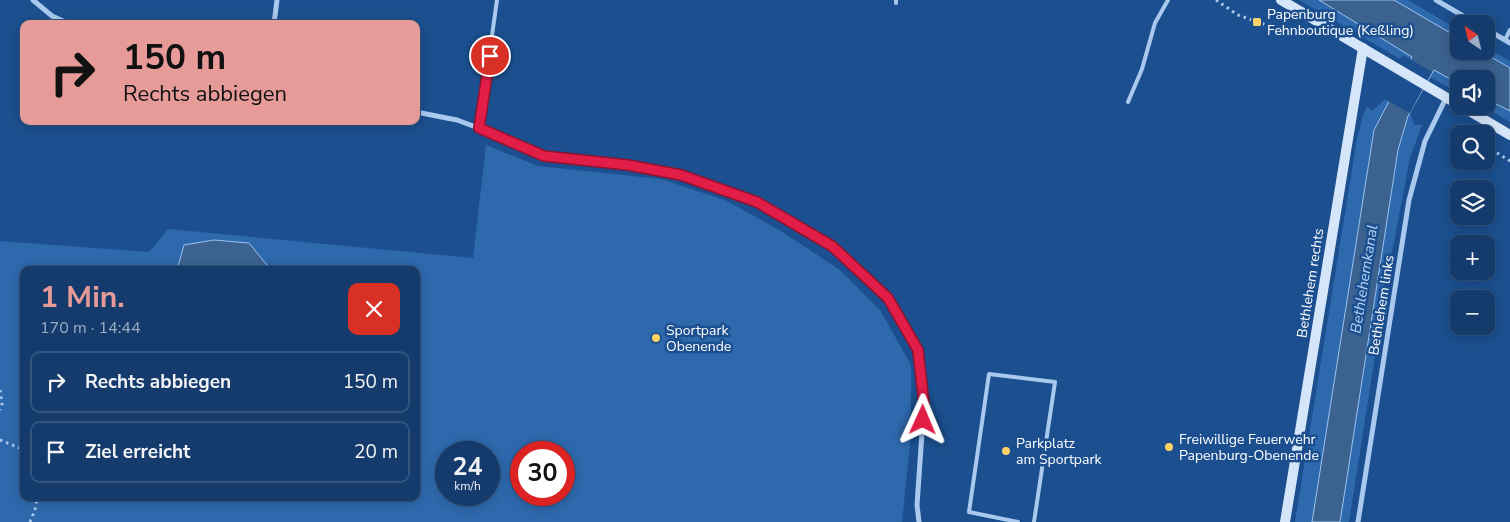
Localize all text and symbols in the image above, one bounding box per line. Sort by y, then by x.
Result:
place label: Papenburg Fehnboutique (Keßling) [1267,5,1414,40]
north arrow [1450,15,1495,60]
map controls [1450,15,1495,335]
marker: Papenburg Fehnboutique (Keßling) [1251,16,1263,28]
text: 150 m [123,34,226,81]
pin [469,35,511,77]
icon: right [40,40,105,105]
icon: arrive [476,42,504,70]
button: sound [1450,70,1495,115]
text: Rechts abbiegen [123,79,287,109]
button: search [1450,125,1495,170]
button: layers [1450,180,1495,225]
water label: Bethlehemkanal [1346,223,1382,335]
street label: Bethlehem rechts [1292,227,1329,339]
button: + [1450,235,1495,280]
street label: Bethlehem links [1364,253,1399,357]
text: 1 Min. [40,277,125,318]
button: close [348,283,400,335]
button: − [1450,290,1495,335]
text: 170 m · 14:44 [40,317,141,339]
place label: Sportpark Obenende [666,321,731,356]
marker: Sportpark Obenende [650,332,662,344]
icon: right [42,368,70,396]
text: Rechts abbiegen [85,369,231,395]
text: 150 m [343,369,398,395]
position arrow [896,393,948,445]
place label: Freiwillige Feuerwehr Papenburg-Obenende [1179,430,1319,465]
place label: Parkplatz am Sportpark [1016,434,1102,469]
icon: arrive [42,438,70,466]
text: Ziel erreicht [85,439,190,465]
text: 20 m [354,439,398,465]
speed limit sign: 30 [510,441,575,506]
marker: Freiwillige Feuerwehr Papenburg-Obenende [1163,441,1175,453]
marker: Parkplatz am Sportpark [1000,445,1012,457]
text: 24 [452,450,483,484]
text: km/h [454,478,481,494]

